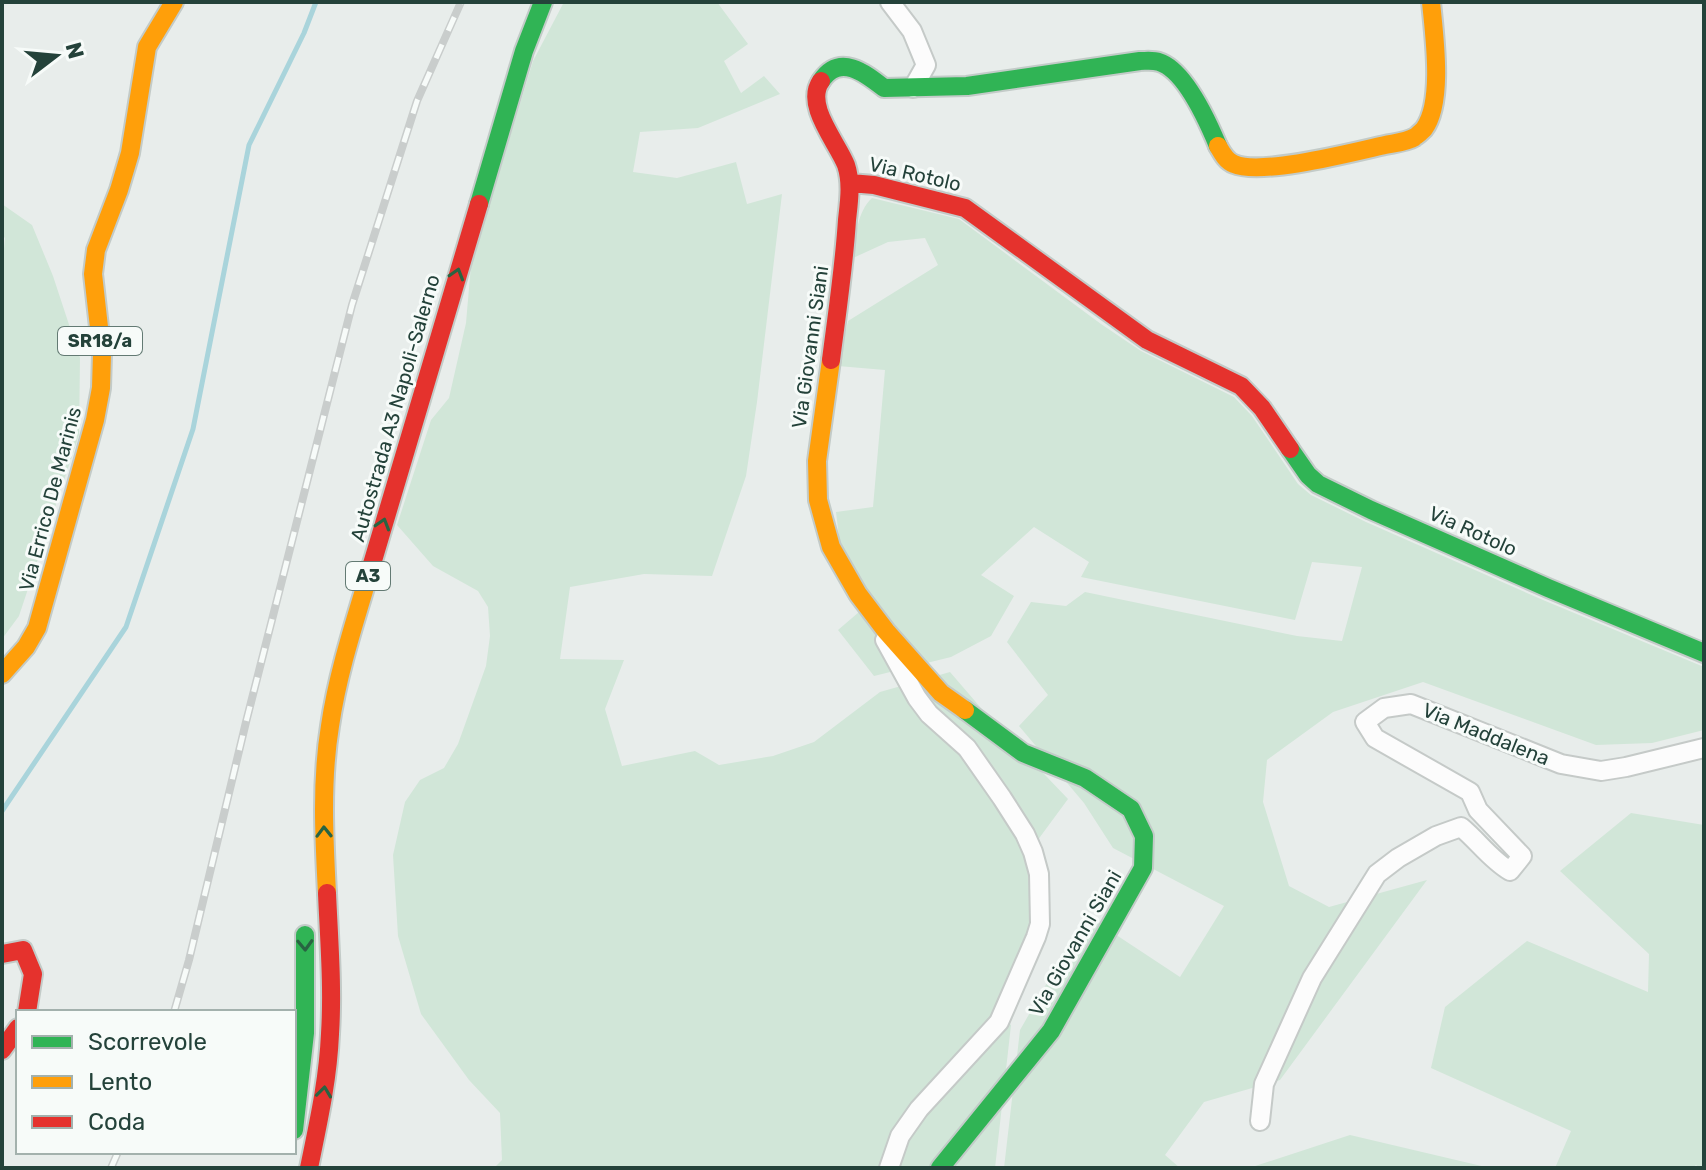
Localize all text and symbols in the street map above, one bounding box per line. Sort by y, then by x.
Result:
north arrow [16,16,96,96]
text: N [60,39,90,62]
street label: Via Rotolo [867,152,963,196]
street label: Via Giovanni Siani [787,264,833,430]
one-way arrow [448,268,464,282]
street label: Autostrada A3 Napoli-Salerno [345,272,445,544]
road number: SR18/a [58,327,142,355]
street label: Via Errico De Marinis [14,404,86,594]
street label: Via Rotolo [1425,501,1521,561]
one-way arrow [374,517,390,531]
road number: A3 [346,562,390,590]
street label: Via Maddalena [1419,698,1553,770]
one-way arrow [315,825,333,838]
street label: Via Giovanni Siani [1024,866,1126,1020]
one-way arrow [297,939,314,952]
legend [16,1010,296,1154]
text: Scorrevole [88,1028,207,1056]
text: Lento [88,1068,152,1096]
one-way arrow [316,1085,333,1098]
text: Coda [88,1108,145,1136]

